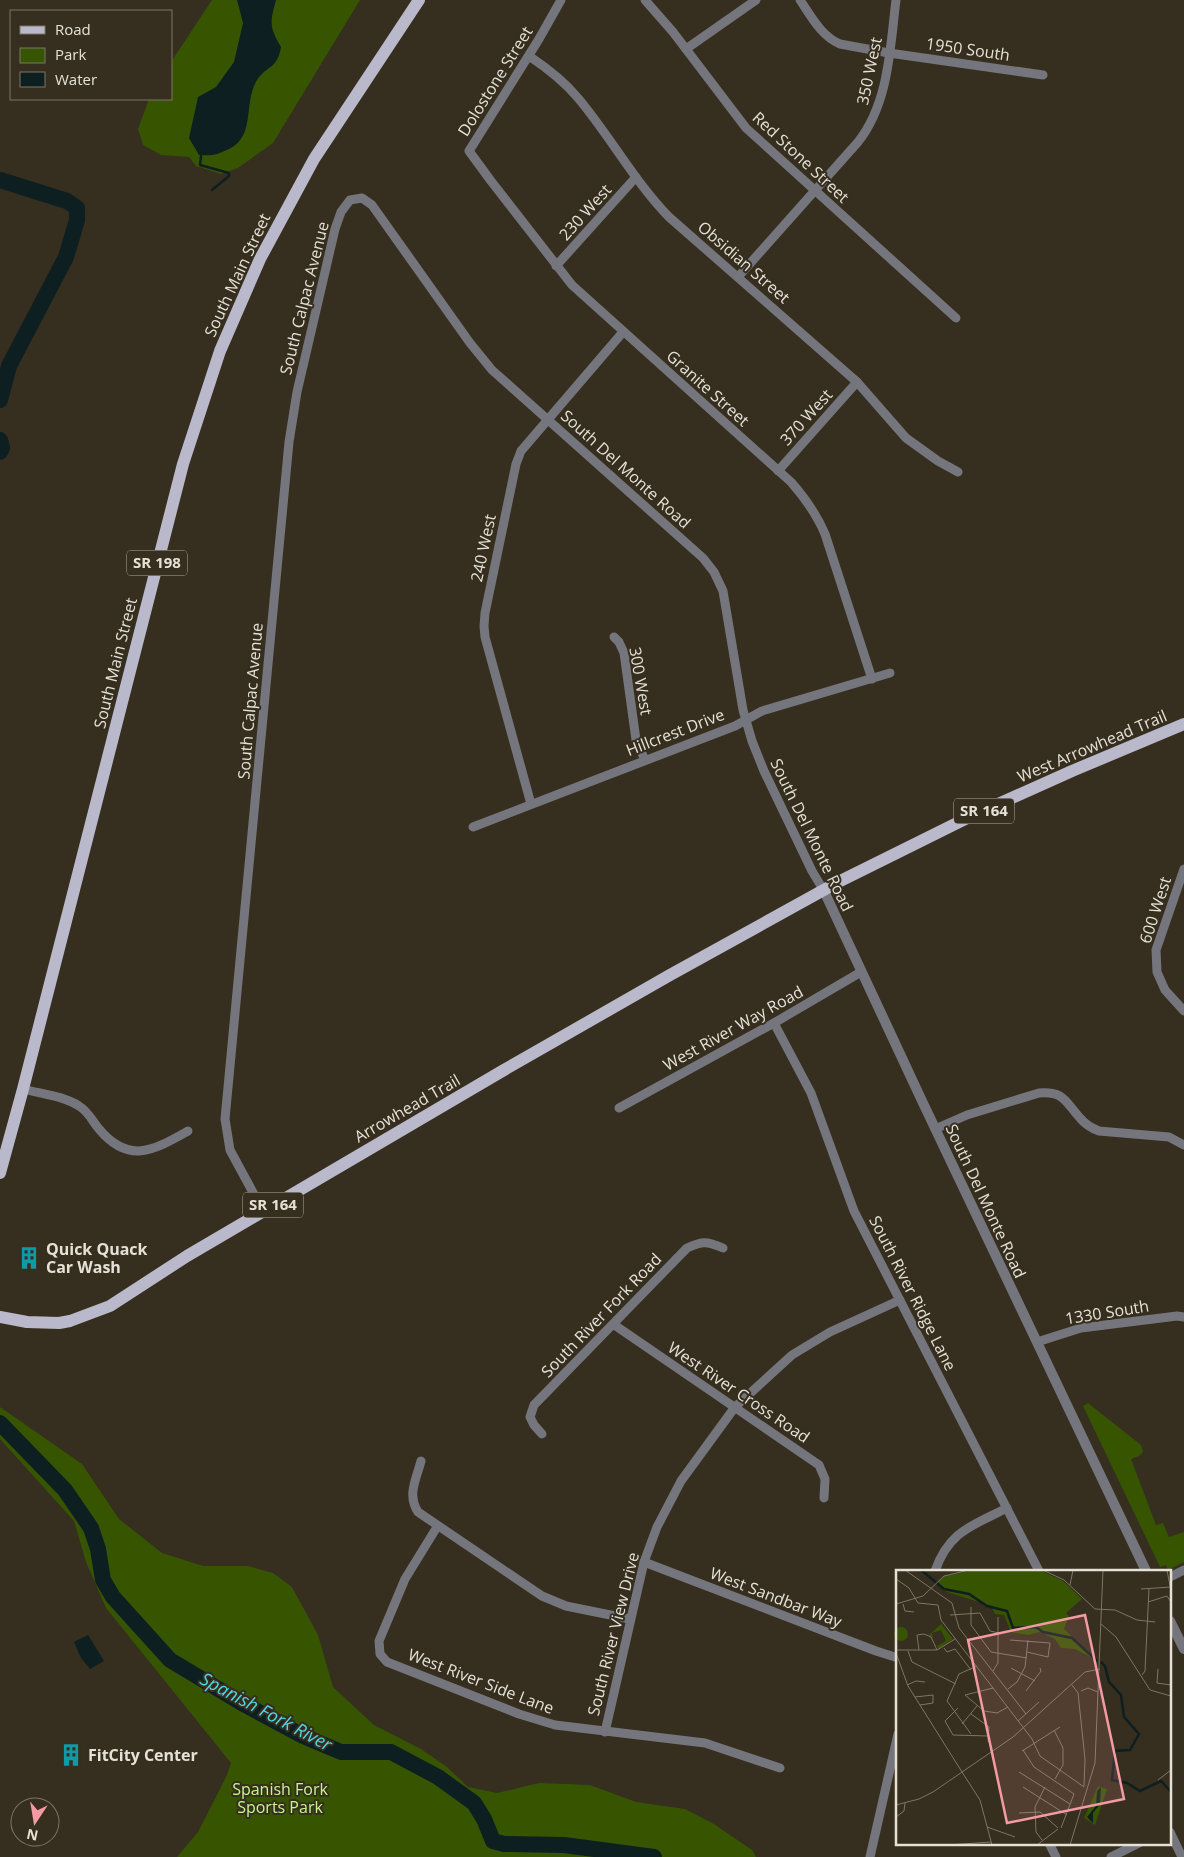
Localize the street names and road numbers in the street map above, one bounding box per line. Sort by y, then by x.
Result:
street label: Dolostone Street [452,22,538,140]
street label: 1950 South [925,32,1011,66]
street label: 350 West [851,35,887,107]
street label: Red Stone Street [748,106,854,208]
street label: 230 West [554,179,616,245]
street label: South Main Street [199,209,275,340]
street label: Obsidian Street [693,216,795,308]
street label: South Calpac Avenue [274,219,334,377]
street label: Granite Street [662,345,754,431]
street label: 370 West [775,384,837,450]
street label: South Del Monte Road [556,405,696,533]
street label: 240 West [465,512,501,584]
road number: SR 198 [127,550,187,576]
street label: South Main Street [88,595,142,731]
street label: South Calpac Avenue [232,622,268,780]
street label: 300 West [624,645,658,717]
street label: Hillcrest Drive [623,703,727,761]
street label: West Arrowhead Trail [1014,705,1170,787]
street label: South Del Monte Road [765,755,859,915]
road number: SR 164 [954,798,1014,824]
street label: 600 West [1134,874,1176,946]
street label: West River Way Road [659,980,807,1076]
street label: Arrowhead Trail [350,1069,464,1147]
street label: South Del Monte Road [941,1120,1031,1282]
road number: SR 164 [243,1192,303,1218]
street label: South River Ridge Lane [864,1212,962,1374]
street label: South River Fork Road [536,1248,666,1382]
street label: 1330 South [1064,1295,1150,1329]
street label: West River Cross Road [664,1336,814,1448]
street label: South River View Drive [582,1550,644,1718]
street label: West Sandbar Way [707,1562,846,1633]
street label: West River Side Lane [405,1643,557,1719]

